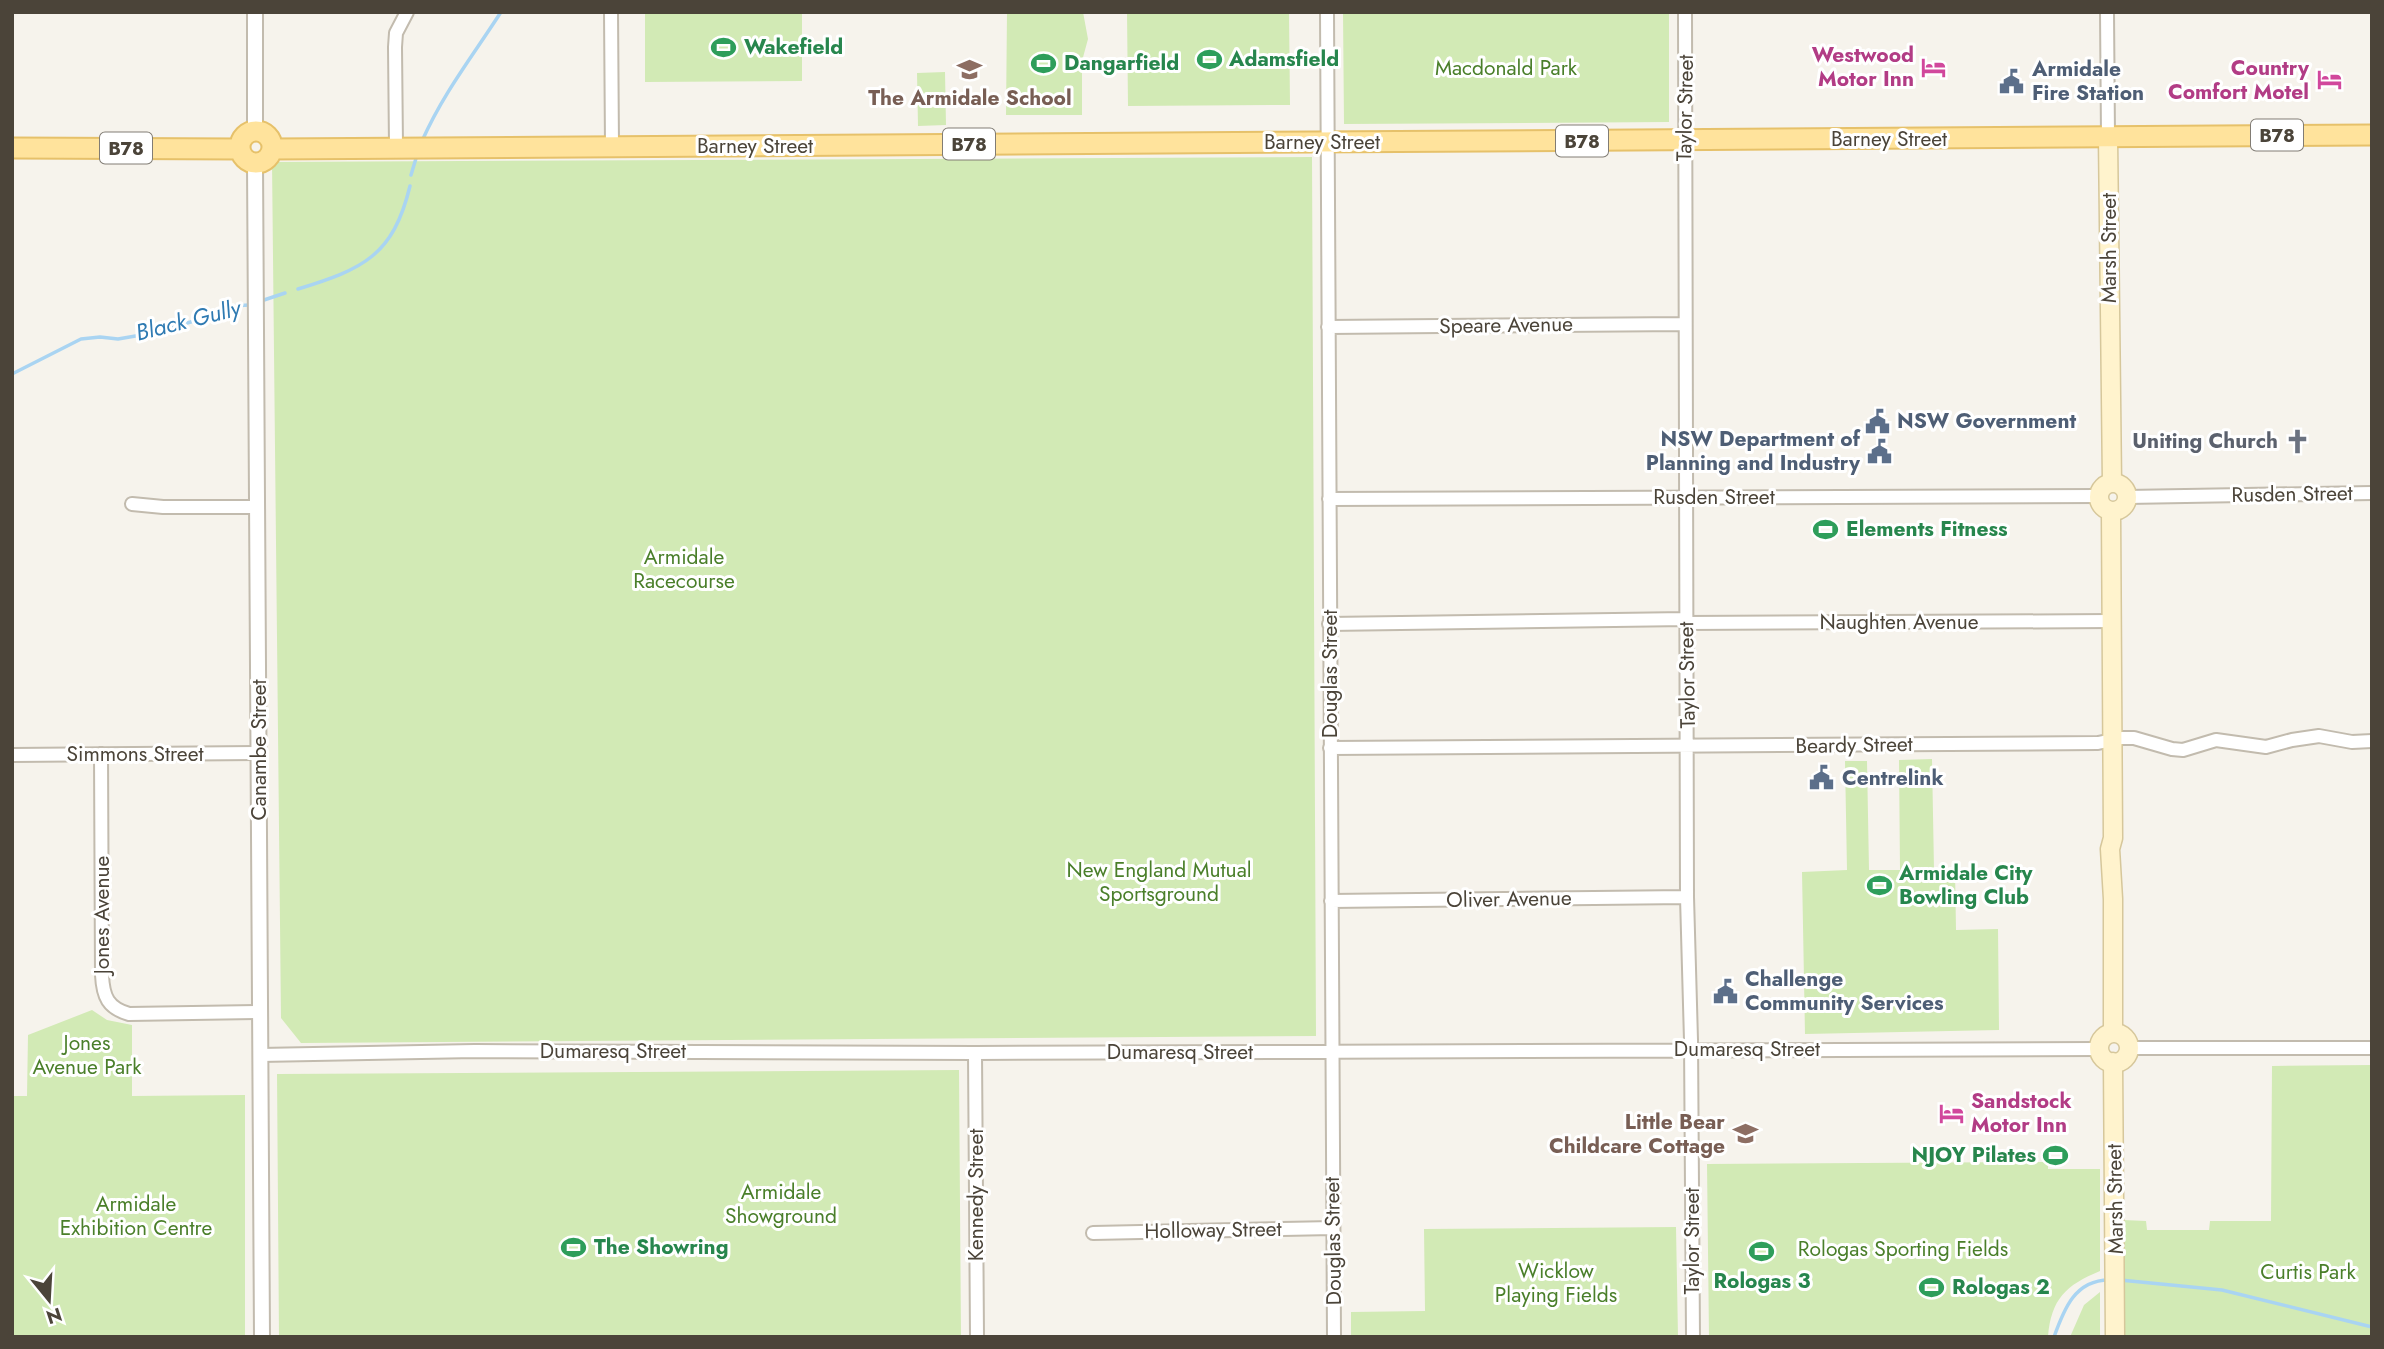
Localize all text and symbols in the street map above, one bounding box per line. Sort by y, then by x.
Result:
place label: Wakefield [744,32,843,62]
sports icon: Wakefield [710,33,738,61]
place label: Westwood Motor Inn [1812,40,1914,94]
place label: Adamsfield [1228,44,1339,74]
sports icon: Adamsfield [1195,45,1223,73]
place label: Dangarfield [1064,48,1179,78]
sports icon: Dangarfield [1030,49,1058,77]
park label: Macdonald Park [1435,53,1578,83]
hotel icon: Westwood Motor Inn [1920,53,1948,81]
place label: Country Comfort Motel [2168,53,2310,107]
street label: Taylor Street [1669,54,1701,162]
place label: Armidale Fire Station [2031,54,2144,108]
school or university icon: The Armidale School [956,55,984,83]
hotel icon: Country Comfort Motel [2315,66,2343,94]
public building icon: Armidale Fire Station [1998,67,2026,95]
place label: The Armidale School [868,83,1072,113]
road number: B78 [2251,119,2303,150]
street label: Barney Street [1831,124,1947,154]
road number: B78 [1556,125,1608,156]
street label: Barney Street [1264,127,1380,157]
road number: B78 [943,128,995,160]
street label: Barney Street [697,131,813,161]
road number: B78 [100,132,152,164]
street label: Marsh Street [2094,193,2124,303]
water label: Black Gully [132,290,246,349]
street label: Speare Avenue [1439,309,1573,341]
place label: NSW Government [1897,406,2076,436]
public building icon: NSW Government [1863,407,1891,435]
place label: NSW Department of Planning and Industry [1646,424,1861,478]
place label: Uniting Church [2132,426,2278,456]
church icon: Uniting Church [2284,427,2312,455]
public building icon: NSW Department of Planning and Industry [1866,437,1894,465]
street label: Rusden Street [2231,478,2353,510]
street label: Rusden Street [1653,482,1775,512]
place label: Elements Fitness [1846,514,2008,544]
sports icon: Elements Fitness [1812,515,1840,543]
park label: Armidale Racecourse [633,542,735,596]
street label: Naughten Avenue [1820,607,1979,637]
street label: Douglas Street [1315,610,1345,738]
street label: Taylor Street [1671,621,1703,729]
street label: Canambe Street [244,679,274,821]
street label: Beardy Street [1795,729,1913,761]
street label: Simmons Street [66,739,204,769]
place label: Centrelink [1842,763,1944,793]
public building icon: Centrelink [1808,764,1836,792]
park label: New England Mutual Sportsground [1066,855,1252,909]
street label: Jones Avenue [87,856,117,977]
place label: Armidale City Bowling Club [1898,858,2034,912]
sports icon: Armidale City Bowling Club [1865,871,1893,899]
street label: Oliver Avenue [1446,883,1572,915]
place label: Challenge Community Services [1745,964,1944,1018]
public building icon: Challenge Community Services [1711,977,1739,1005]
park label: Jones Avenue Park [32,1028,142,1082]
street label: Dumaresq Street [1674,1034,1820,1064]
street label: Dumaresq Street [540,1036,686,1066]
street label: Dumaresq Street [1107,1037,1253,1067]
place label: Sandstock Motor Inn [1971,1086,2072,1140]
hotel icon: Sandstock Motor Inn [1937,1099,1965,1127]
place label: Little Bear Childcare Cottage [1549,1107,1725,1161]
school or university icon: Little Bear Childcare Cottage [1731,1120,1759,1148]
street label: Kennedy Street [961,1129,991,1261]
place label: NJOY Pilates [1911,1140,2036,1170]
sports icon: NJOY Pilates [2042,1141,2070,1169]
street label: Marsh Street [2099,1144,2131,1254]
street label: Douglas Street [1317,1176,1349,1306]
park label: Armidale Showground [725,1177,837,1231]
street label: Taylor Street [1677,1188,1707,1294]
park label: Armidale Exhibition Centre [60,1189,212,1243]
street label: Holloway Street [1144,1214,1282,1246]
place label: The Showring [594,1232,729,1262]
sports icon: The Showring [560,1233,588,1261]
park label: Rologas Sporting Fields [1798,1234,2008,1264]
sports icon: Rologas 3 [1748,1238,1776,1266]
park label: Wicklow Playing Fields [1495,1256,1617,1310]
park label: Curtis Park [2260,1257,2356,1287]
north arrow [14,1265,84,1335]
place label: Rologas 3 [1713,1266,1811,1296]
place label: Rologas 2 [1952,1272,2050,1302]
sports icon: Rologas 2 [1918,1273,1946,1301]
text: N [43,1301,65,1331]

